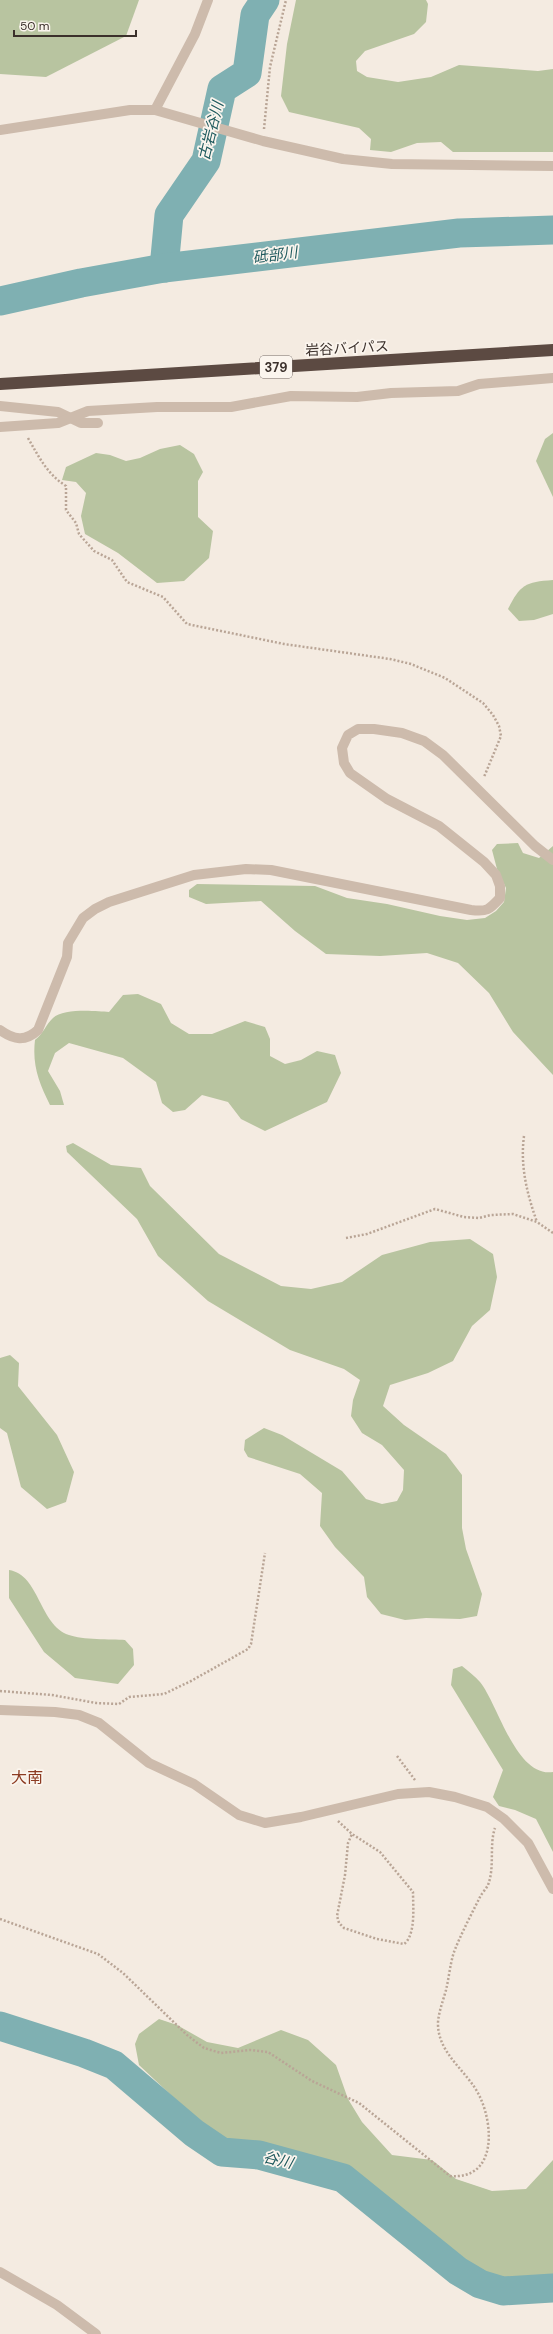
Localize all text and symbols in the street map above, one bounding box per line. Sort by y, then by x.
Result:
scale bar [14,12,136,38]
text: 50 m [20,18,49,34]
water label: 古岩谷川 [194,98,228,163]
water label: 砥部川 [251,242,301,268]
street label: 岩谷バイパス [305,337,389,359]
road number: 379 [260,356,292,378]
district label: 大南 [11,1767,43,1788]
water label: 谷川 [261,2147,297,2174]

